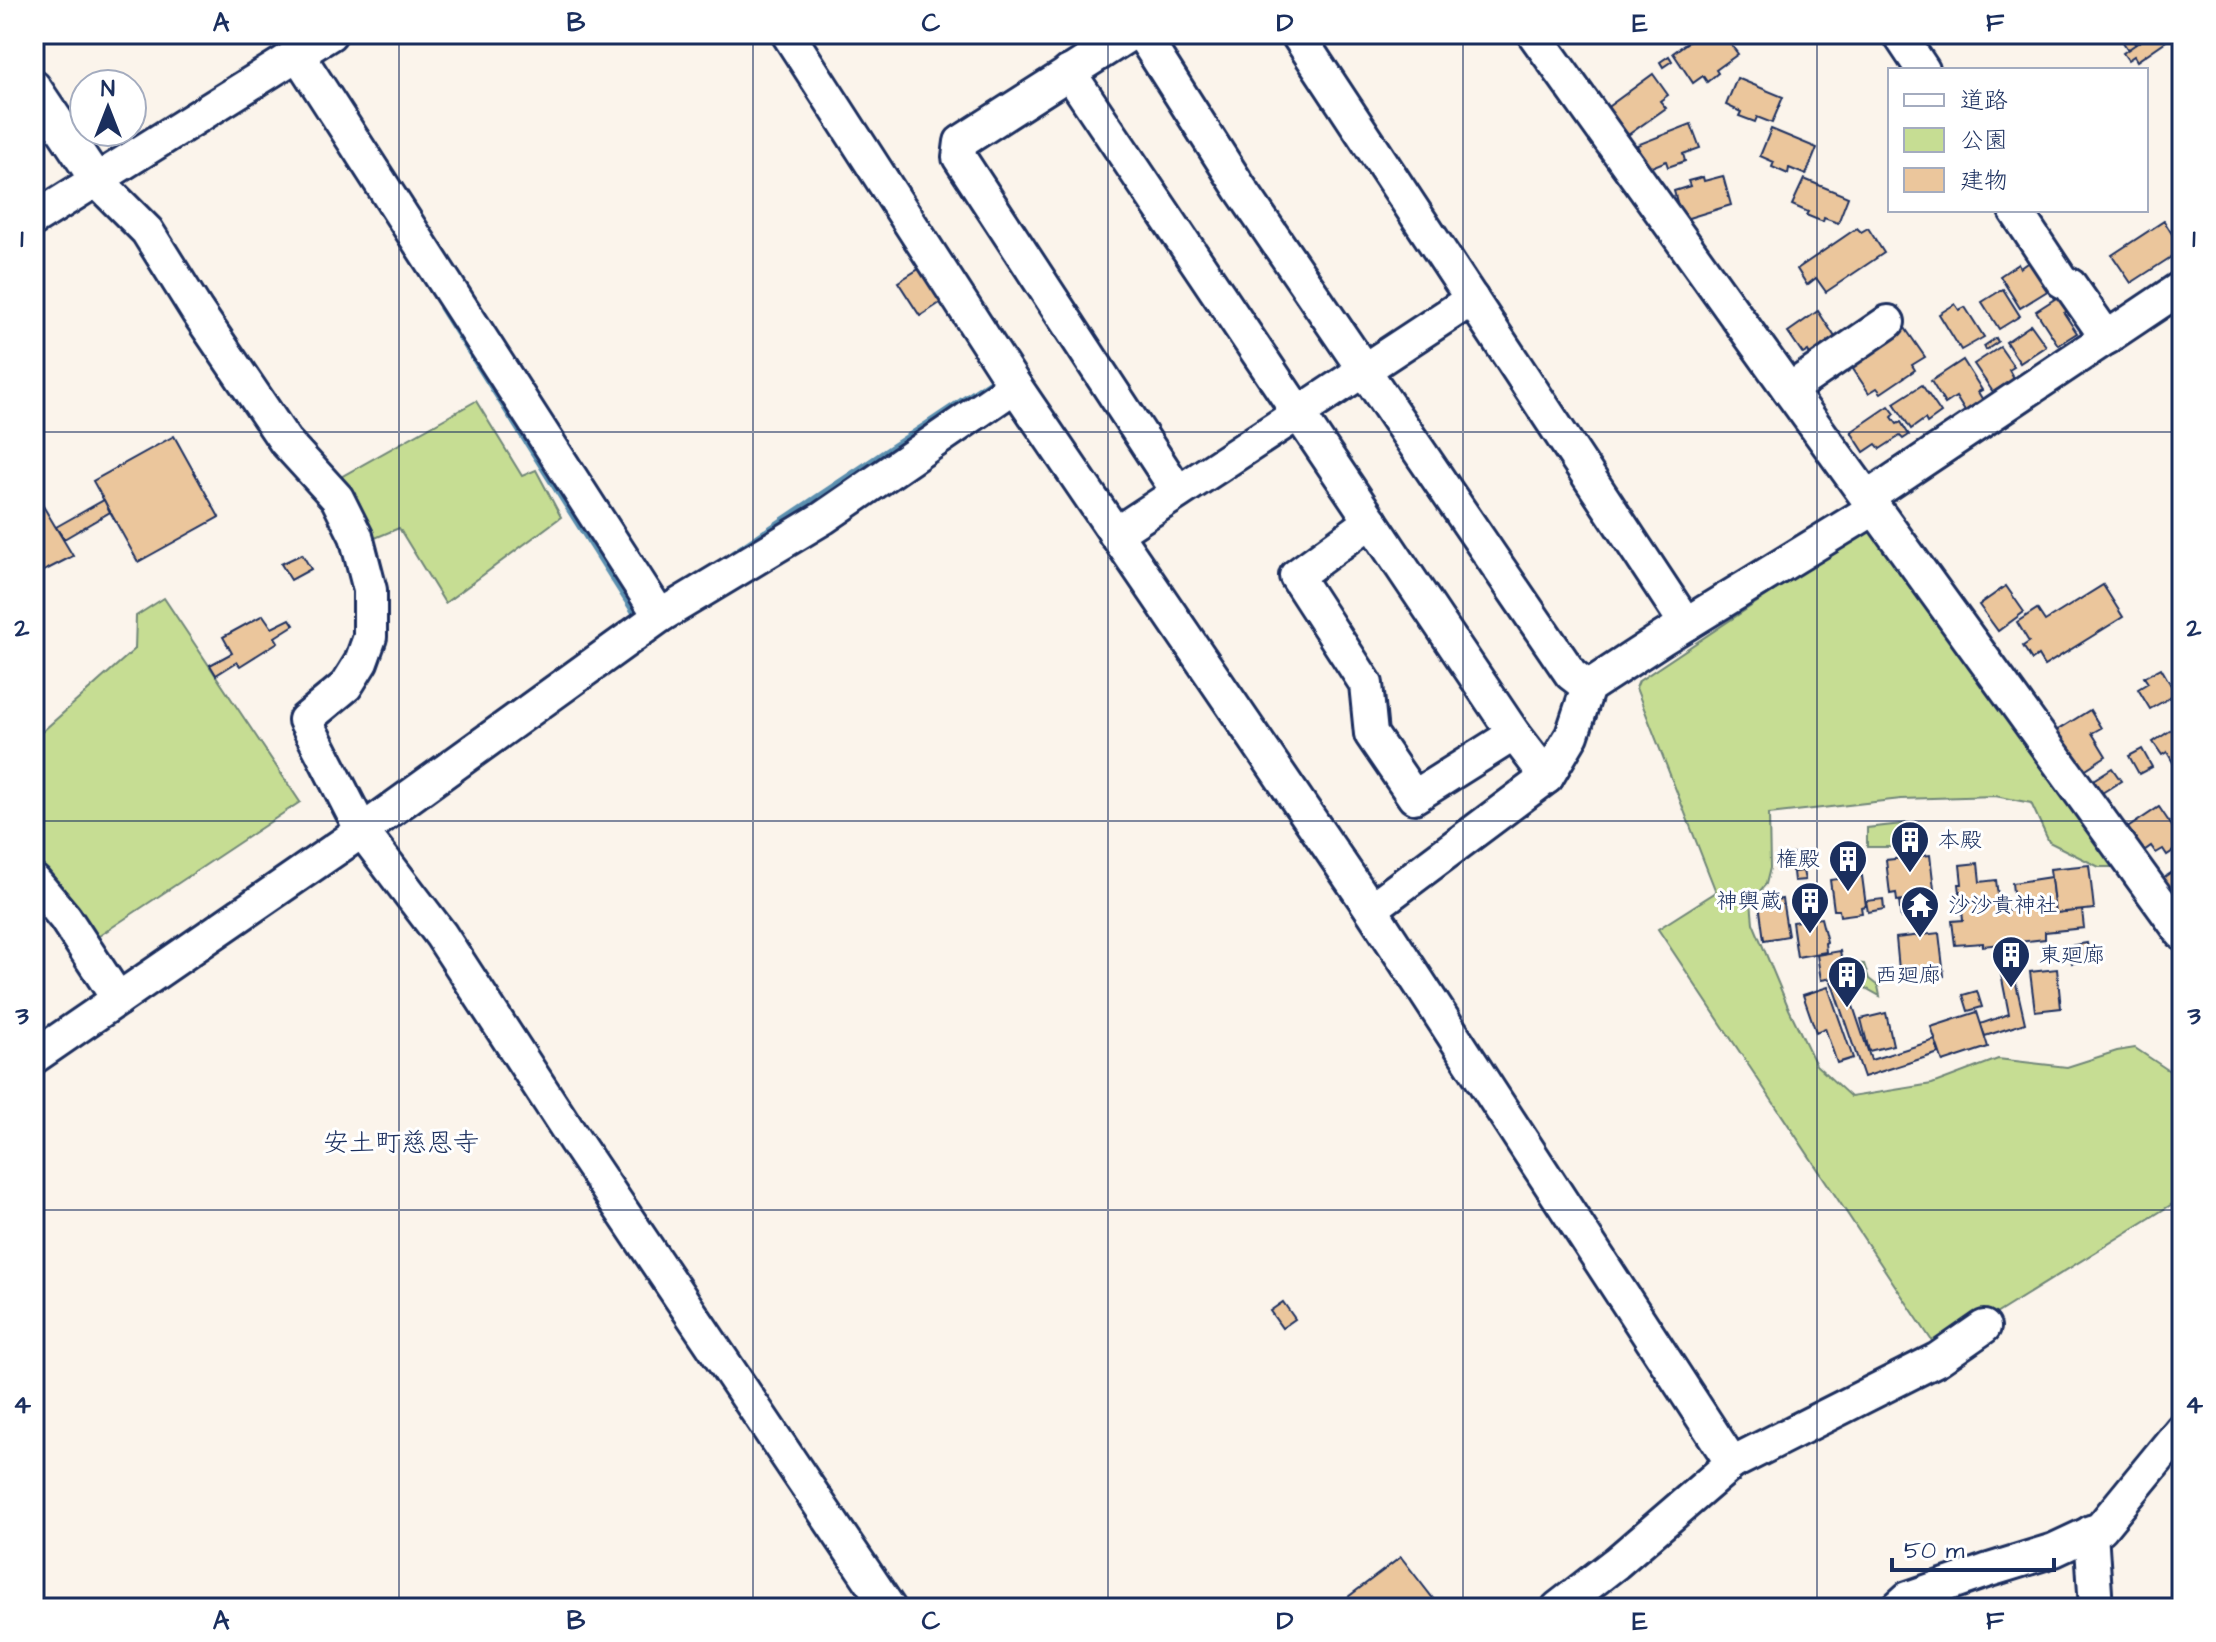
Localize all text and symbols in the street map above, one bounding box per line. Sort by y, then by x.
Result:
text: A [213,5,230,41]
text: B [567,5,586,41]
text: C [922,5,941,41]
text: D [1277,5,1294,41]
text: E [1632,5,1648,41]
text: F [1986,5,2005,41]
north arrow [68,68,148,148]
legend [1888,68,2148,212]
text: N [101,74,115,105]
text: 道路 [1960,84,2008,118]
text: 公園 [1960,124,2008,158]
text: 建物 [1960,164,2008,198]
text: 1 [20,221,24,257]
text: 1 [2192,221,2196,257]
text: 2 [14,610,30,646]
text: 2 [2186,610,2202,646]
building icon: 本殿 [1889,819,1931,874]
place label: 本殿 [1938,825,1982,856]
building icon: 権殿 [1827,838,1869,893]
place label: 権殿 [1776,844,1820,875]
building icon: 神輿蔵 [1789,880,1831,935]
temple icon: 沙沙貴神社 [1899,884,1941,939]
place label: 神輿蔵 [1716,886,1782,917]
place label: 沙沙貴神社 [1948,890,2058,921]
building icon: 東廻廊 [1990,934,2032,989]
place label: 東廻廊 [2039,940,2105,971]
building icon: 西廻廊 [1826,954,1868,1009]
place label: 西廻廊 [1875,960,1941,991]
text: 3 [14,998,29,1034]
text: 3 [2186,998,2201,1034]
district label: 安土町慈恩寺 [323,1125,479,1161]
text: 4 [13,1387,31,1423]
text: 4 [2185,1387,2203,1423]
scale bar [1892,1522,2054,1572]
text: 50 m [1904,1534,1965,1568]
text: A [213,1603,230,1639]
text: B [567,1603,586,1639]
text: C [922,1603,941,1639]
text: D [1277,1603,1294,1639]
text: E [1632,1603,1648,1639]
text: F [1986,1603,2005,1639]

